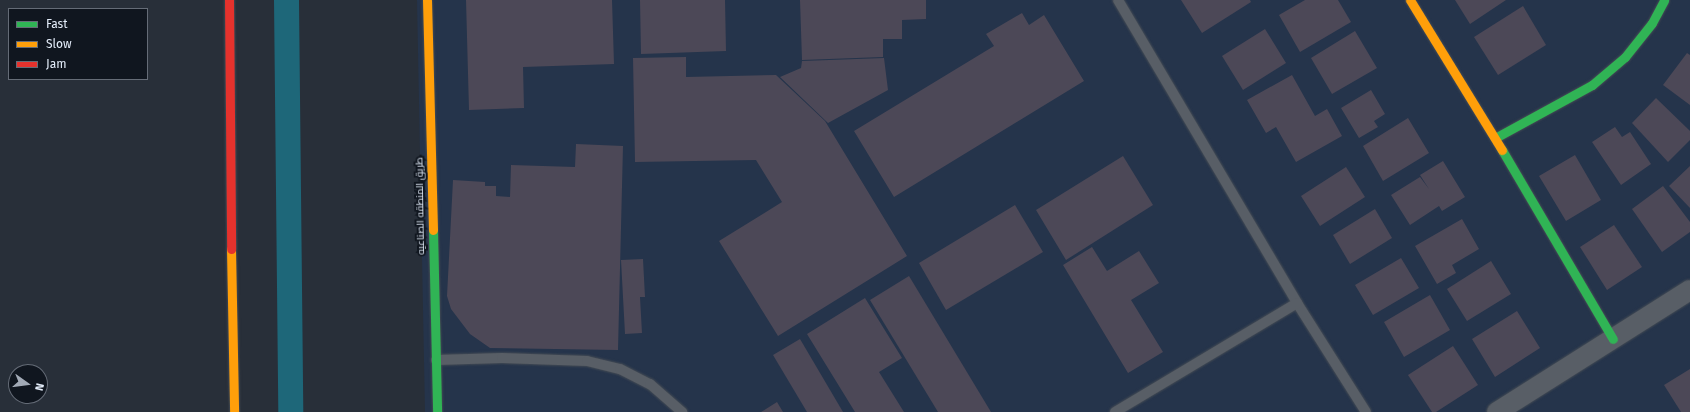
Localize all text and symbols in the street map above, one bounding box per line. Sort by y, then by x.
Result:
legend [8,8,148,80]
text: Fast [46,17,68,31]
text: Slow [46,37,72,51]
text: Jam [46,57,66,71]
street label: طريق المنطقه الصناعيه [414,157,428,255]
north arrow [8,364,48,404]
text: N [32,382,46,392]

